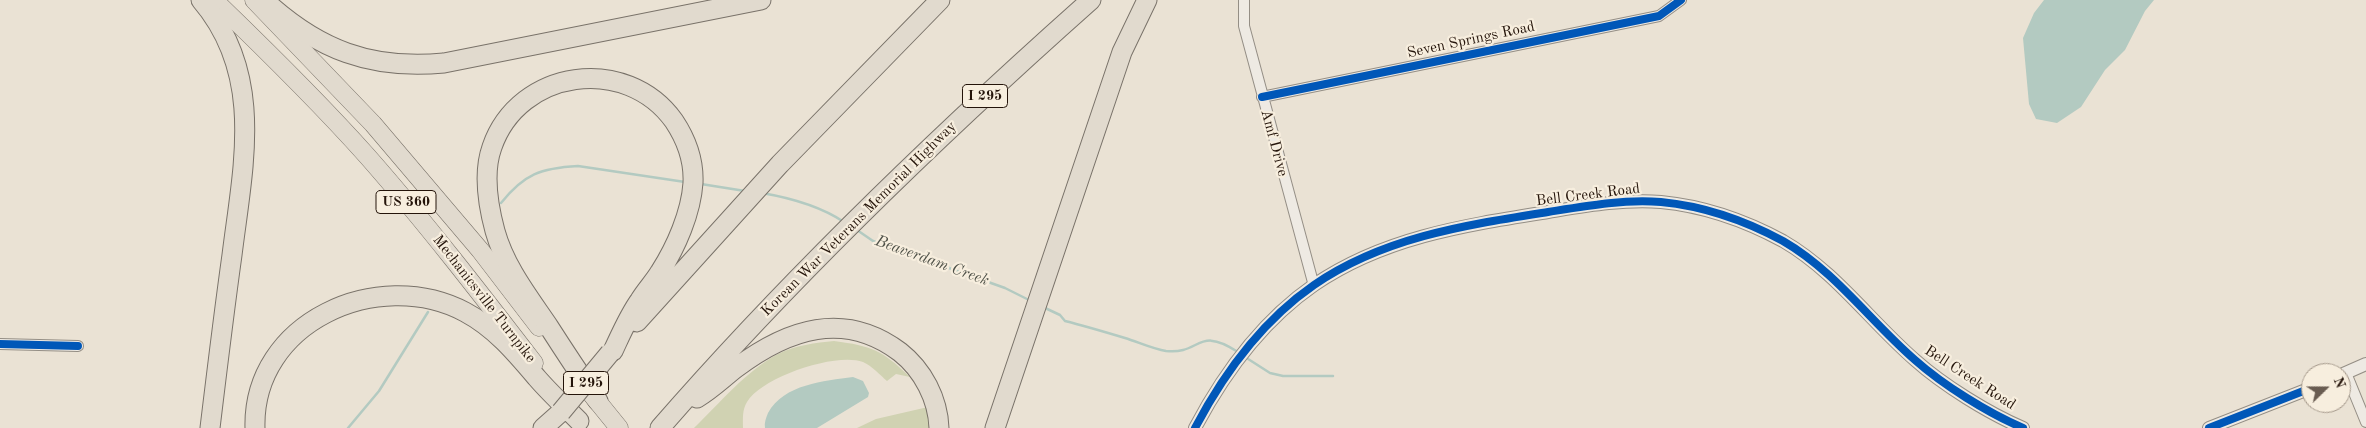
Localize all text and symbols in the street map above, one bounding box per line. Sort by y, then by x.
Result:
street label: Seven Springs Road [1405,18,1537,62]
road number: I 295 [962,84,1008,108]
street label: Amf Drive [1256,108,1292,178]
street label: Korean War Veterans Memorial Highway [758,118,960,320]
street label: Bell Creek Road [1535,180,1641,210]
road number: US 360 [376,190,436,213]
street label: Mechanicsville Turnpike [428,231,540,367]
water label: Beaverdam Creek [872,231,992,291]
street label: Bell Creek Road [1921,342,2019,414]
north arrow [2301,363,2351,413]
road number: I 295 [564,372,608,394]
text: N [2330,375,2347,390]

